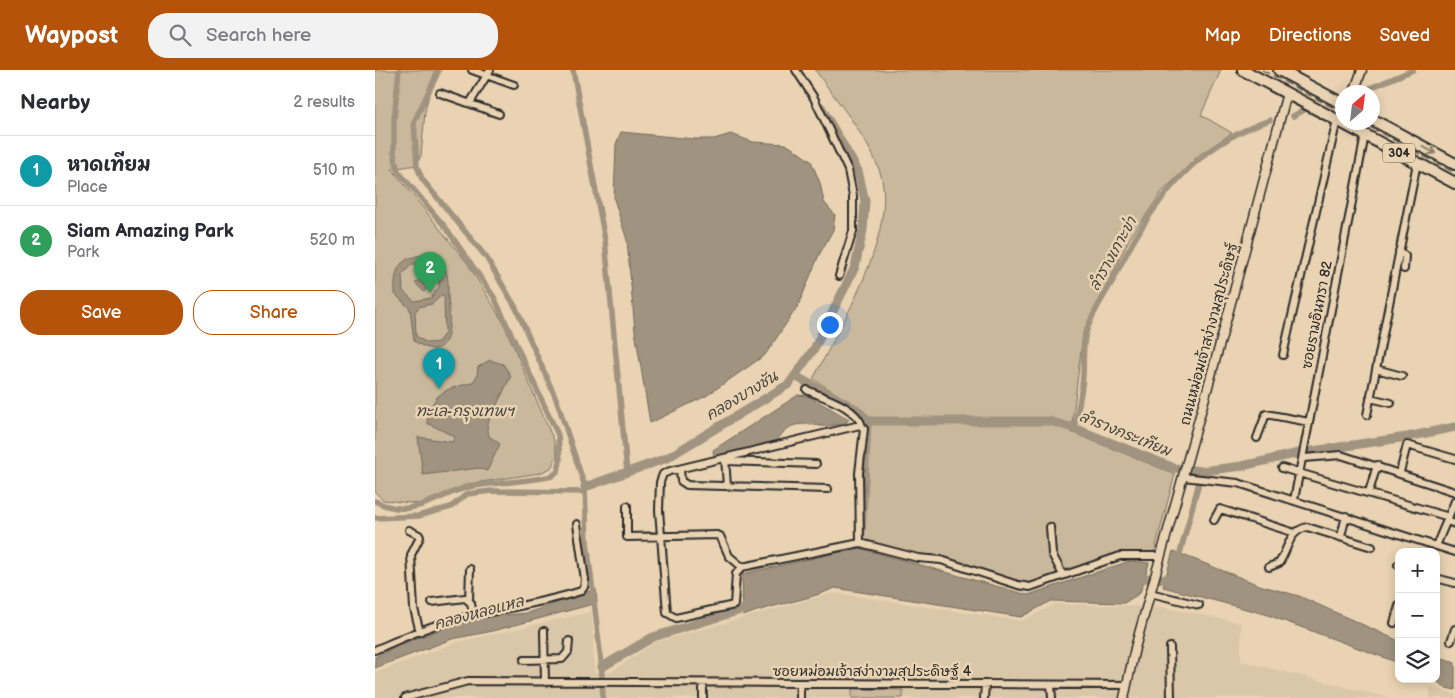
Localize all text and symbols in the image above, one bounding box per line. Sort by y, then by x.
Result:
search box [148,13,498,58]
text: Waypost [25,21,118,50]
icon: search [166,21,194,49]
text: Search here [206,24,311,47]
text: Map [1205,25,1241,46]
text: Directions [1269,25,1351,46]
text: Saved [1379,25,1430,46]
north arrow [1335,85,1380,130]
text: Nearby [20,90,90,115]
text: 2 results [293,93,355,112]
road number: 304 [1383,144,1415,162]
one-way arrow [1421,146,1436,156]
text: หาดเทียม [67,154,151,177]
text: 1 [33,161,39,180]
text: 510 m [313,161,355,180]
text: Place [67,178,108,197]
water label: ลำรางเกาะข่า [1084,212,1142,294]
text: Siam Amazing Park [67,220,234,243]
text: 2 [31,231,41,250]
text: 520 m [309,231,355,250]
street label: ถนนหม่อมเจ้าสง่างามสุประดิษฐ์ [1176,240,1243,427]
text: Park [67,243,99,262]
pin: 2 [414,252,446,293]
street label: ซอยรามอินทรา 82 [1298,259,1336,370]
button: Save [20,290,183,335]
button: Share [193,290,355,335]
your location [817,312,843,338]
pin: 1 [423,348,455,389]
water label: คลองบางชัน [703,367,782,425]
water label: ทะเล-กรุงเทพฯ [415,402,516,422]
water label: ลำรางกระเทียม [1076,406,1175,461]
map controls [1395,548,1440,683]
button: + [1395,548,1440,593]
water label: คลองหลอแหล [432,592,527,634]
button: − [1395,593,1440,638]
button: layers [1395,638,1440,683]
street label: ซอยหม่อมเจ้าสง่างามสุประดิษฐ์ 4 [773,662,972,681]

